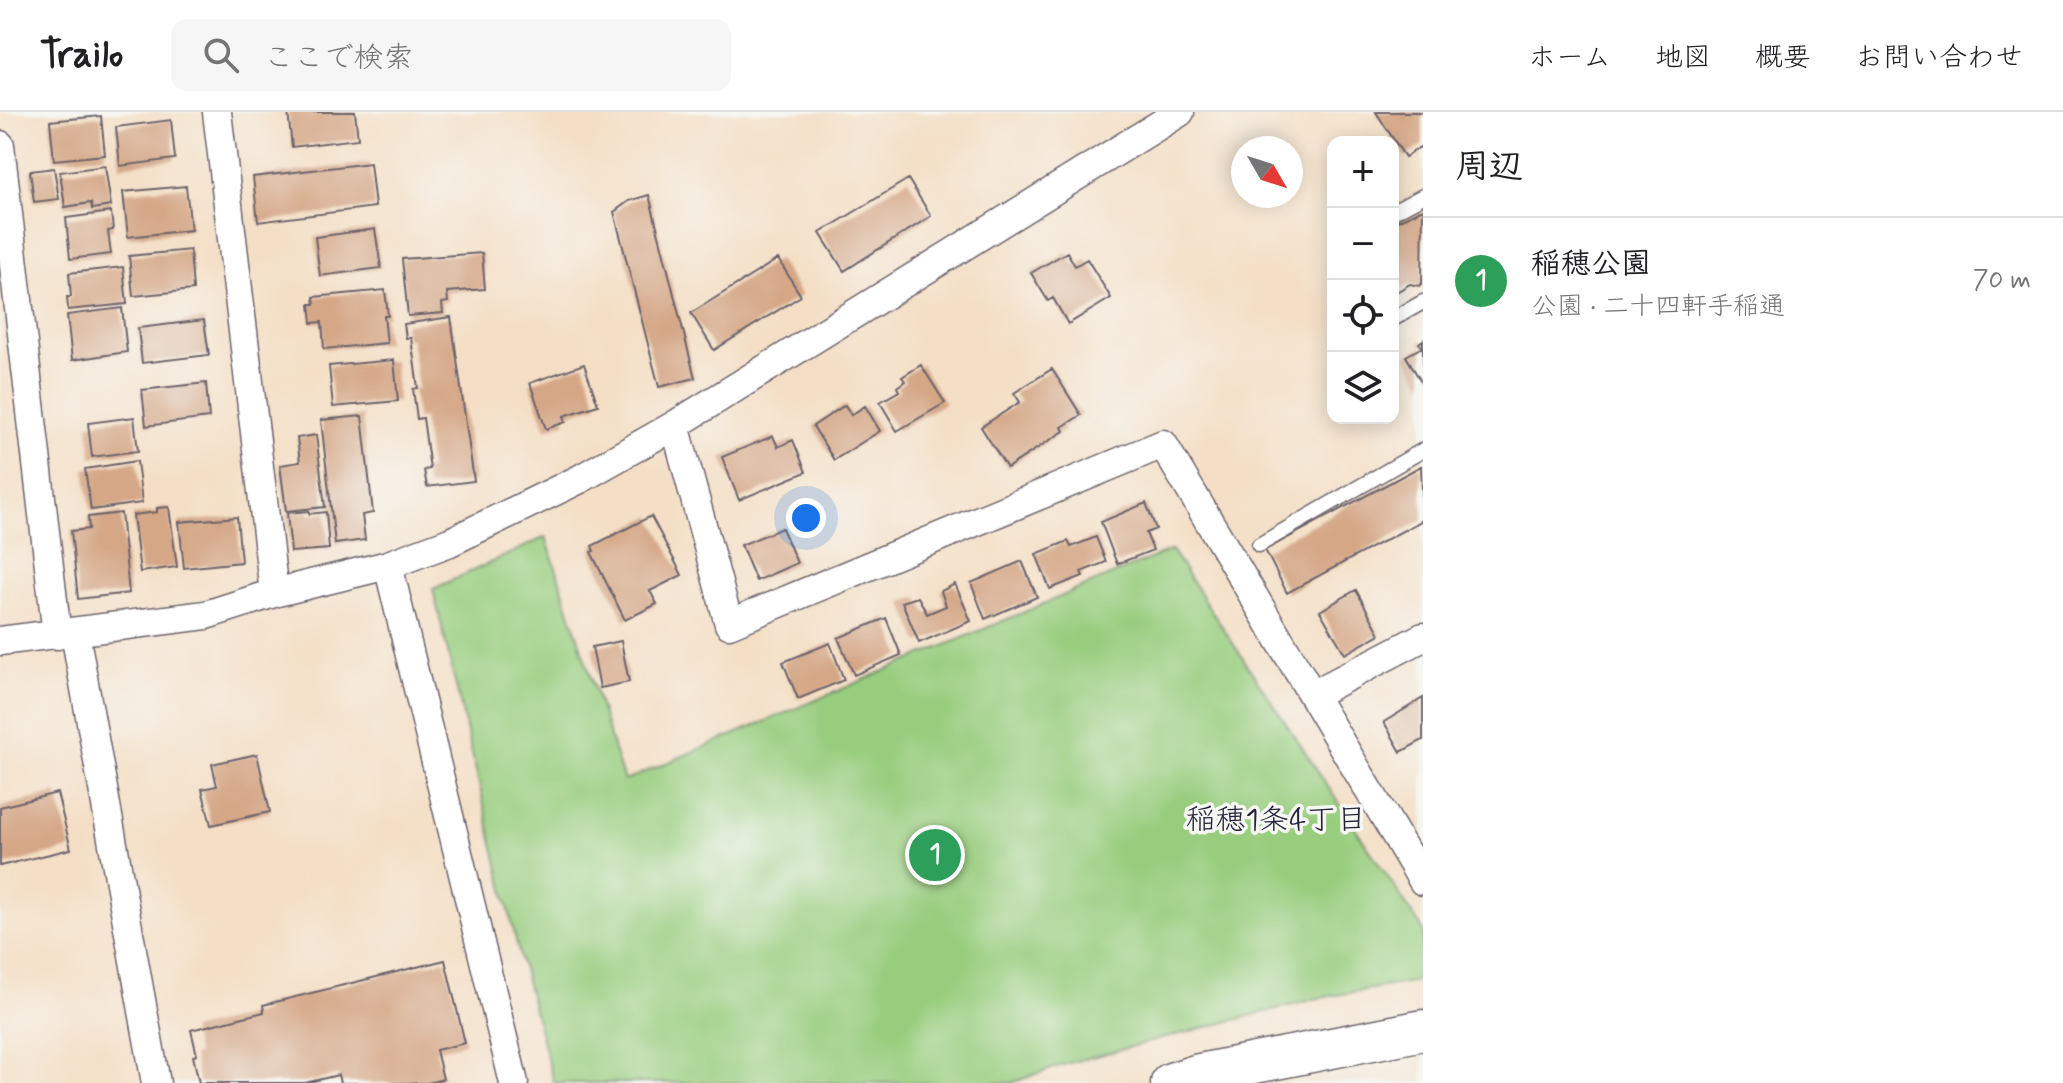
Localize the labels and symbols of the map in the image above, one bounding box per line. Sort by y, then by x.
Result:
north arrow [1231,136,1303,208]
your location [786,498,826,538]
district label: 稲穂1条4丁目 [1186,801,1366,840]
pin: 1 [909,825,961,885]

